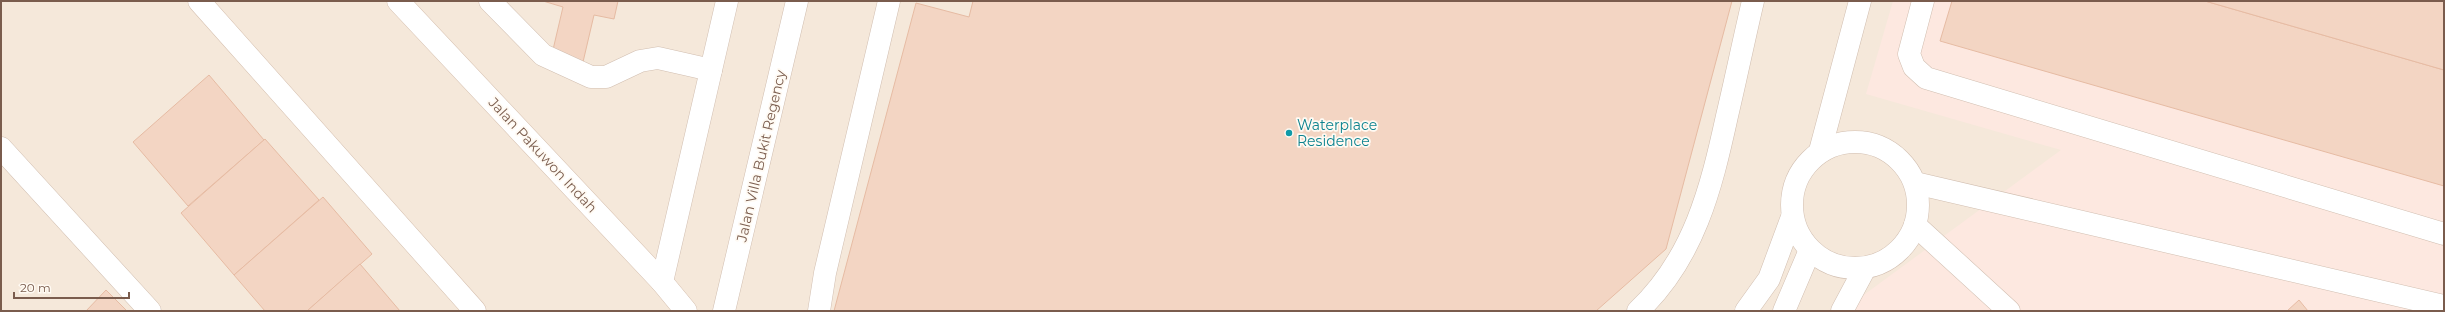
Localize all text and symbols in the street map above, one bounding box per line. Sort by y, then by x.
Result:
street label: Jalan Villa Bukit Regency [732,68,790,245]
street label: Jalan Pakuwon Indah [484,93,601,216]
place label: Waterplace Residence [1297,116,1377,150]
marker: Waterplace Residence [1284,128,1294,138]
scale bar [14,274,129,300]
text: 20 m [20,280,51,295]

